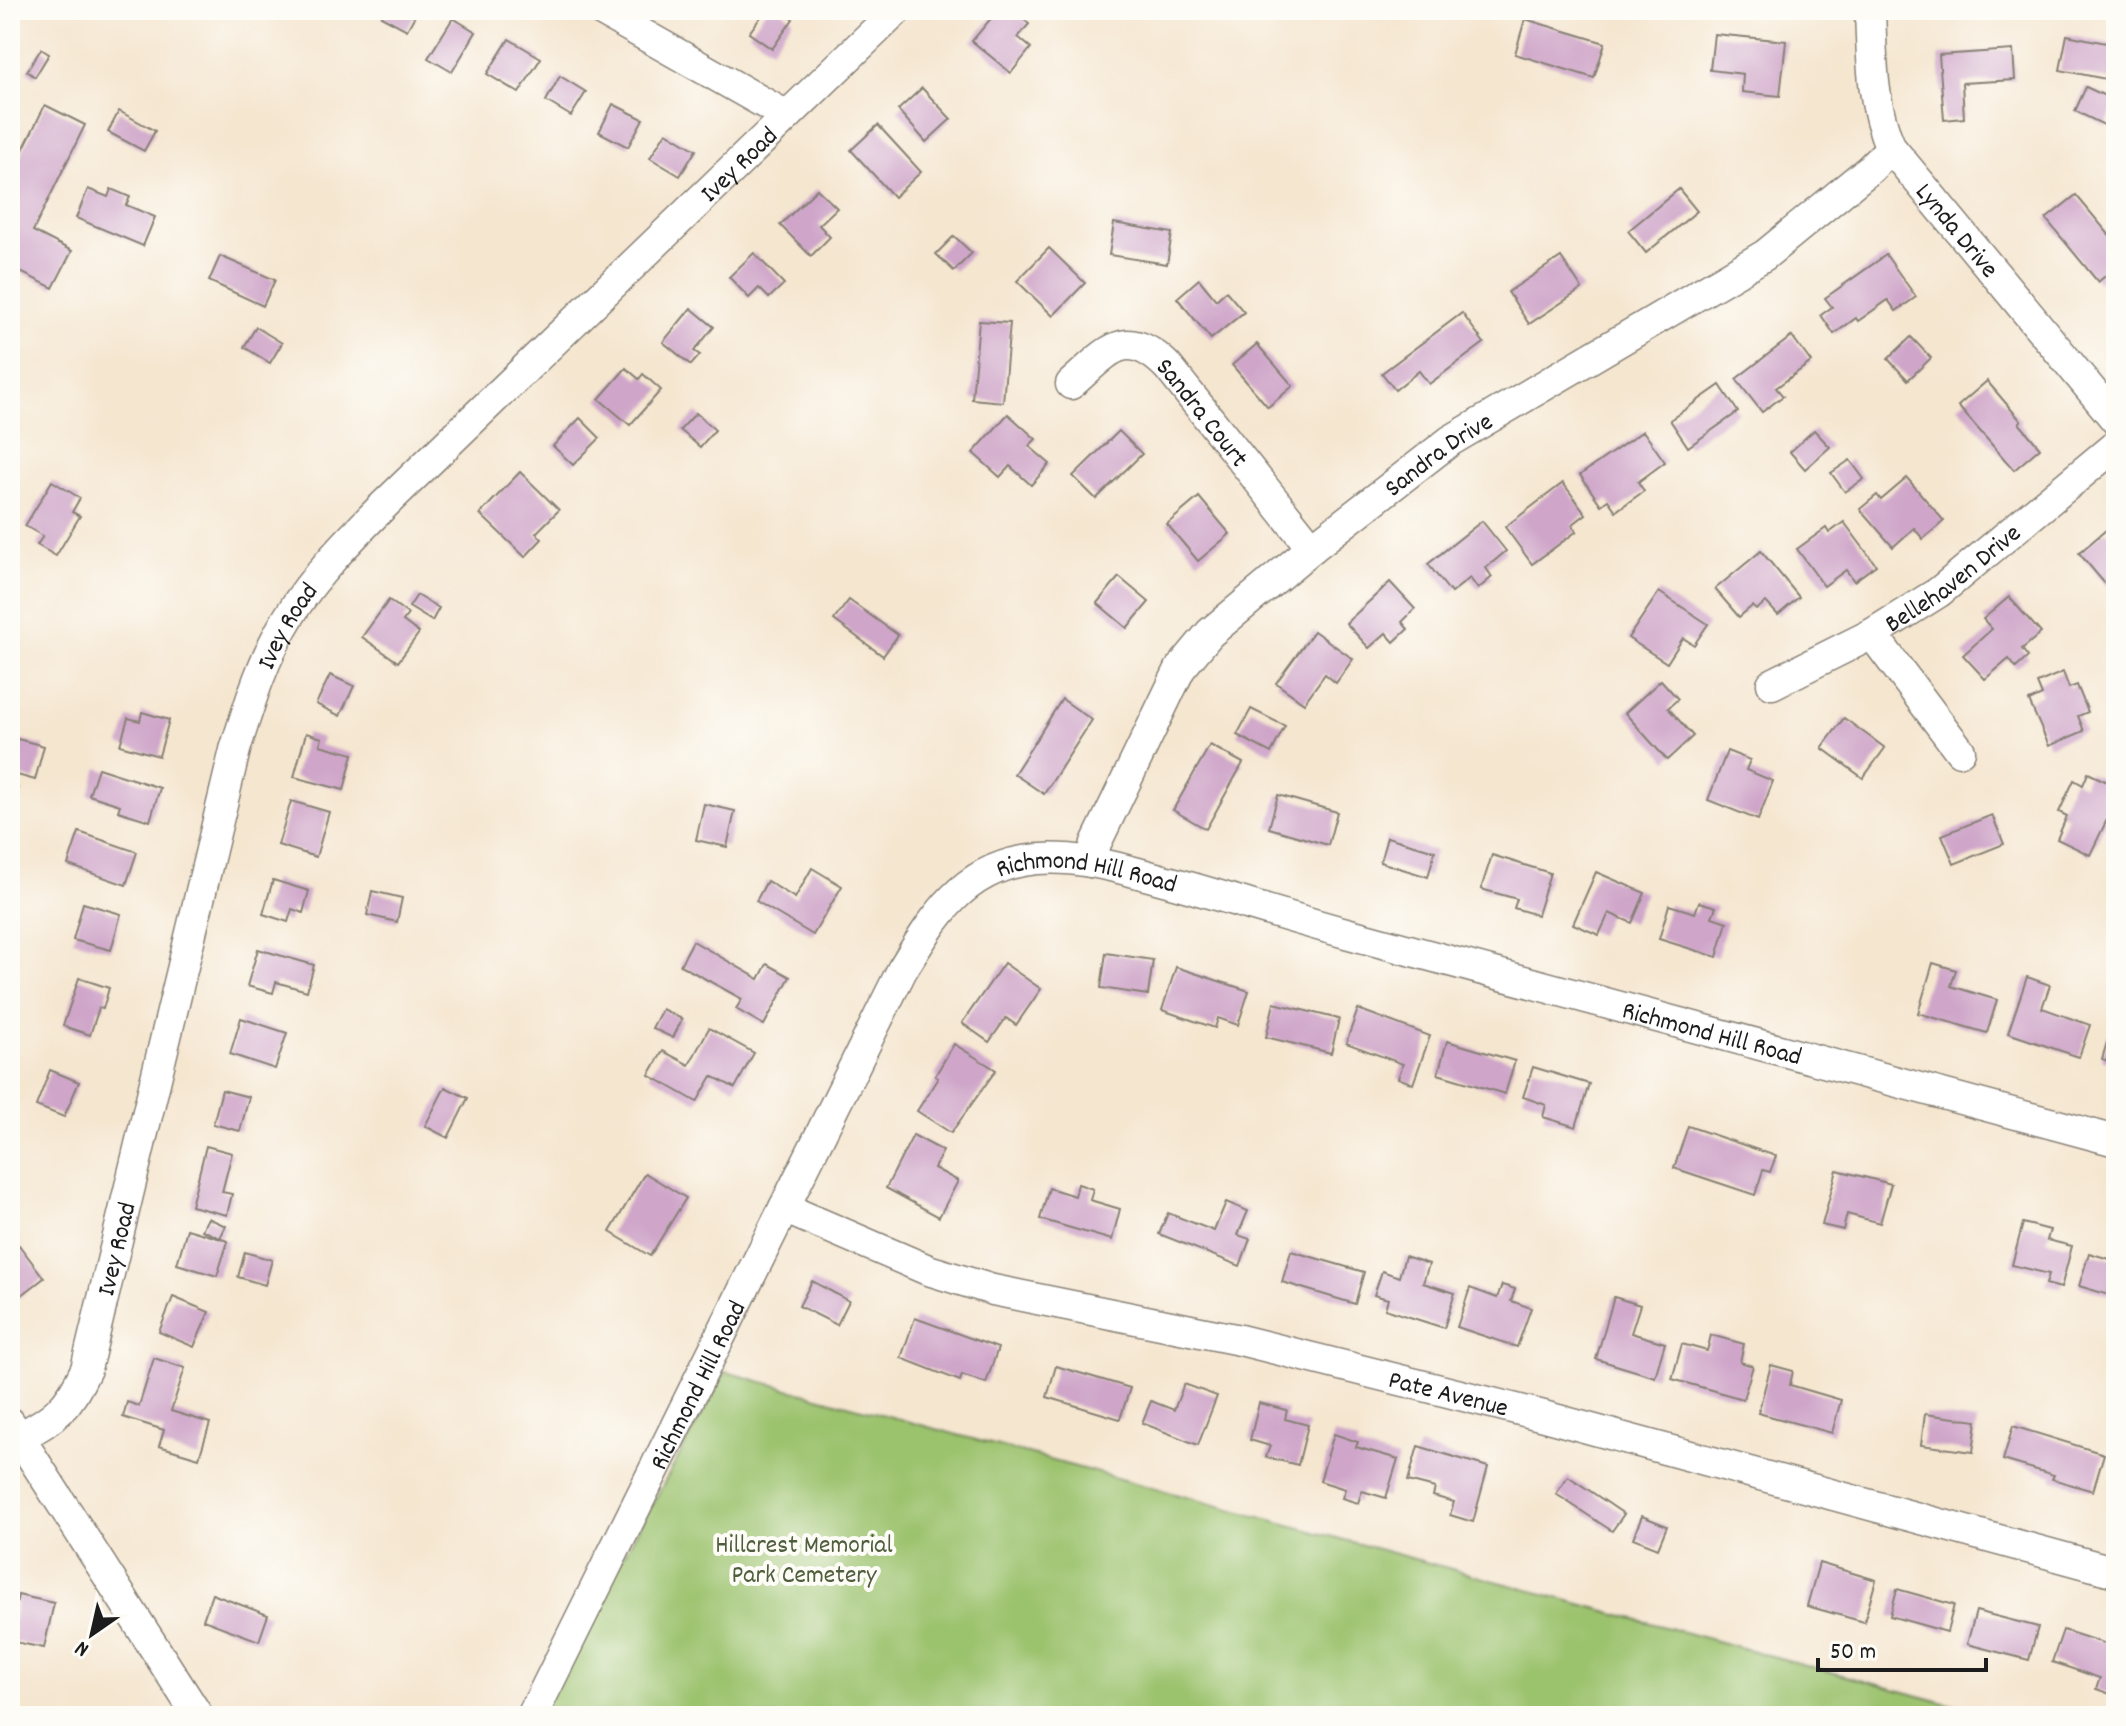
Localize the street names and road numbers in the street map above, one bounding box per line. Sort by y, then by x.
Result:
street label: Ivey Road [693,119,788,212]
street label: Lynda Drive [1905,176,2006,287]
street label: Sandra Court [1147,350,1256,477]
street label: Sandra Drive [1378,405,1501,507]
street label: Bellehaven Drive [1879,516,2030,644]
street label: Ivey Road [249,576,328,676]
street label: Richmond Hill Road [991,843,1181,905]
street label: Richmond Hill Road [1618,993,1805,1077]
street label: Ivey Road [89,1199,148,1300]
street label: Richmond Hill Road [642,1295,757,1477]
street label: Pate Avenue [1384,1363,1512,1428]

